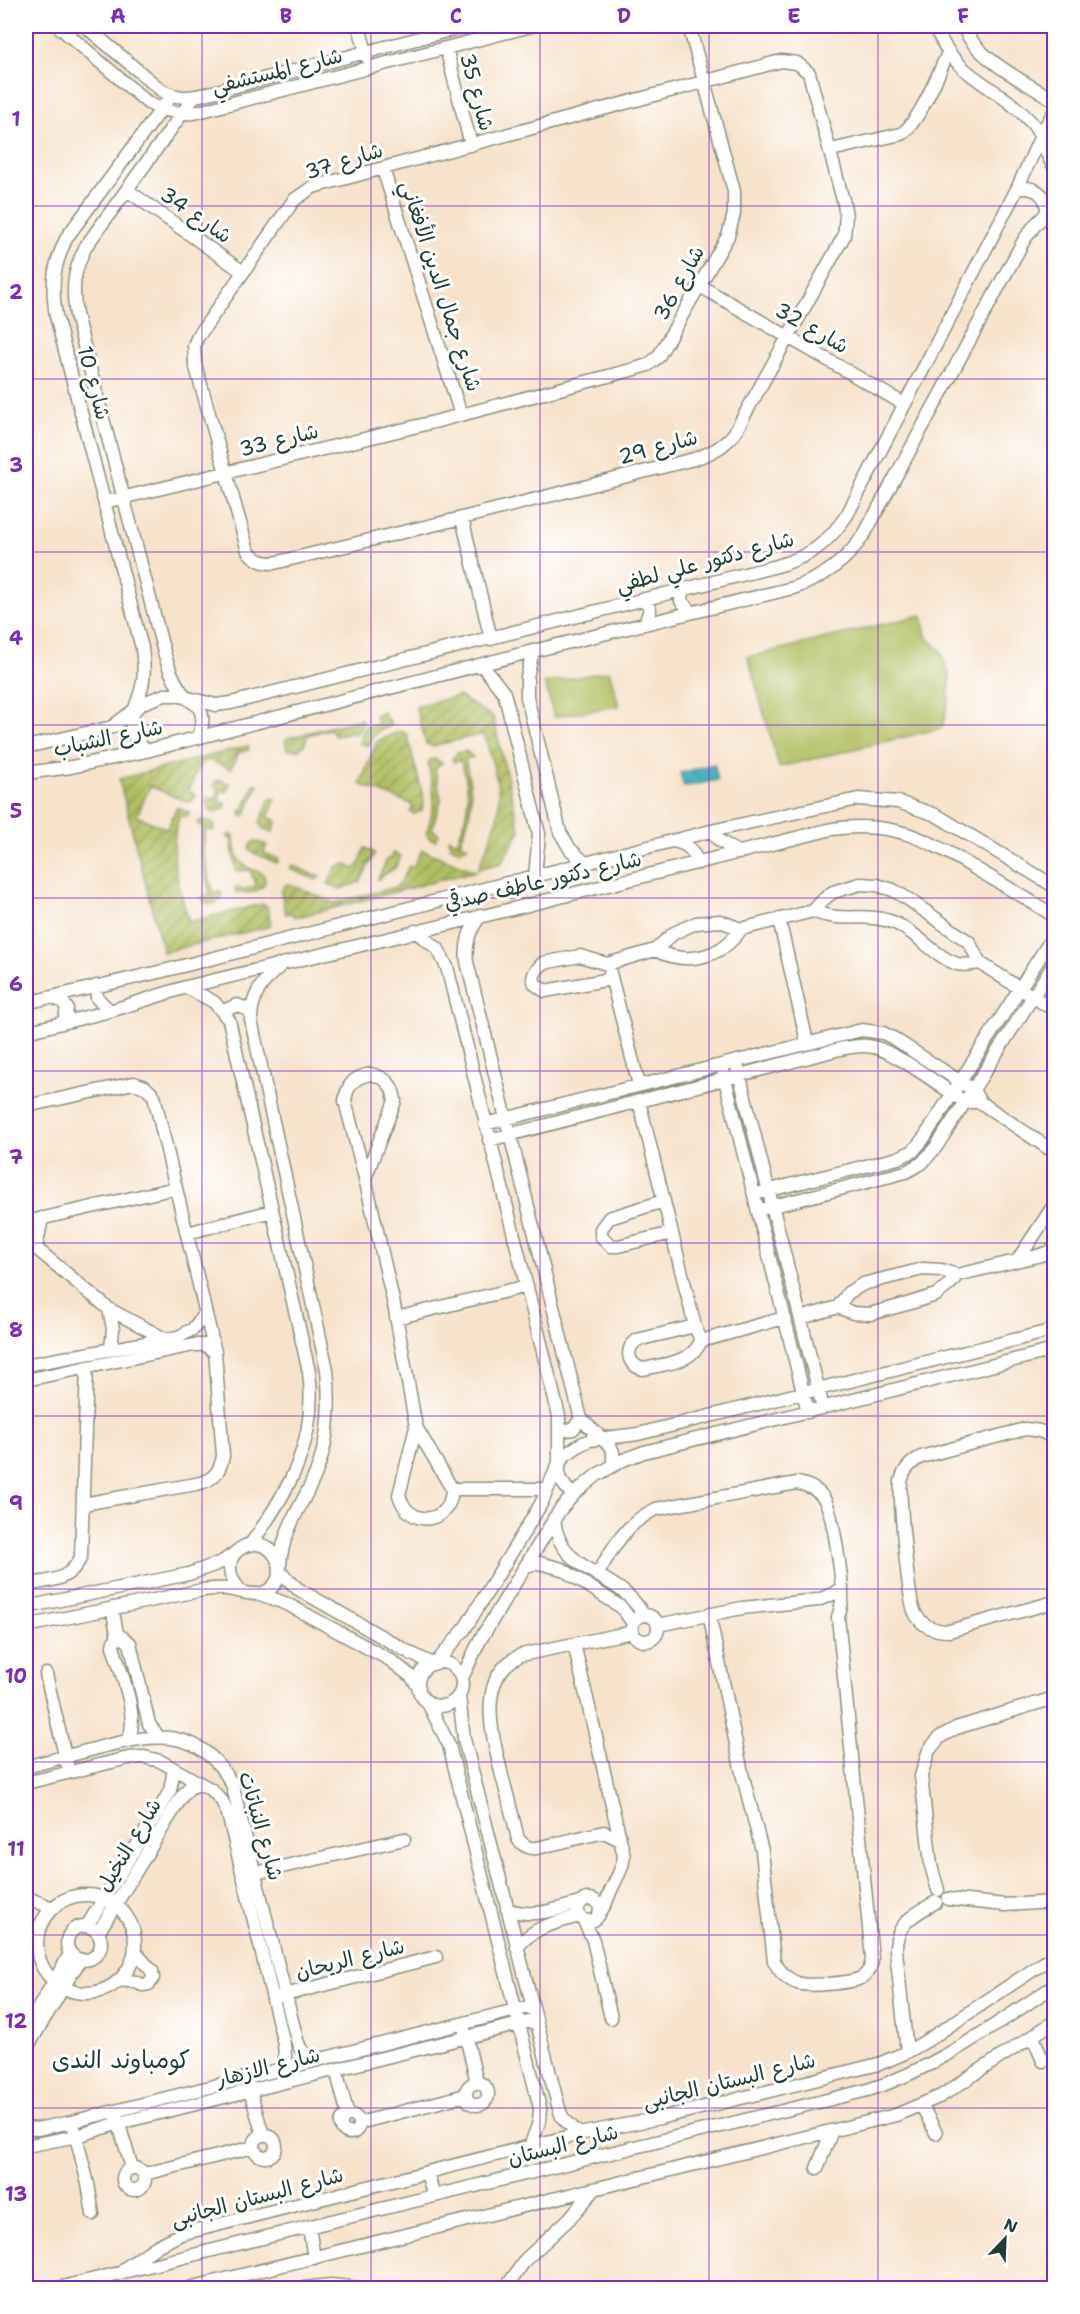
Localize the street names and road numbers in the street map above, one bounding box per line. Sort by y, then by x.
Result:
street label: شارع المستشفي [209,41,347,106]
street label: شارع 35 [452,50,501,134]
street label: شارع 37 [302,136,387,187]
street label: شارع جمال الدين الأفغاني [389,177,488,397]
street label: شارع 34 [154,180,237,251]
street label: شارع 36 [647,241,712,326]
street label: شارع 32 [770,296,854,361]
street label: شارع 10 [70,343,117,423]
street label: شارع 33 [236,417,322,464]
street label: شارع 29 [615,423,701,472]
street label: شارع دكتور علي لطفي [613,525,799,604]
street label: شارع الشباب [51,713,166,764]
street label: شارع دكتور عاطف صدقي [442,845,645,918]
street label: شارع النباتات [231,1768,290,1884]
street label: شارع النخيل [90,1793,169,1898]
street label: شارع الريحان [292,1932,408,1987]
street label: شارع الازهار [212,2041,323,2095]
street label: شارع البستان الجانبى [639,2046,819,2117]
street label: شارع البستان [505,2118,621,2173]
street label: شارع البستان الجانبى [168,2160,347,2234]

